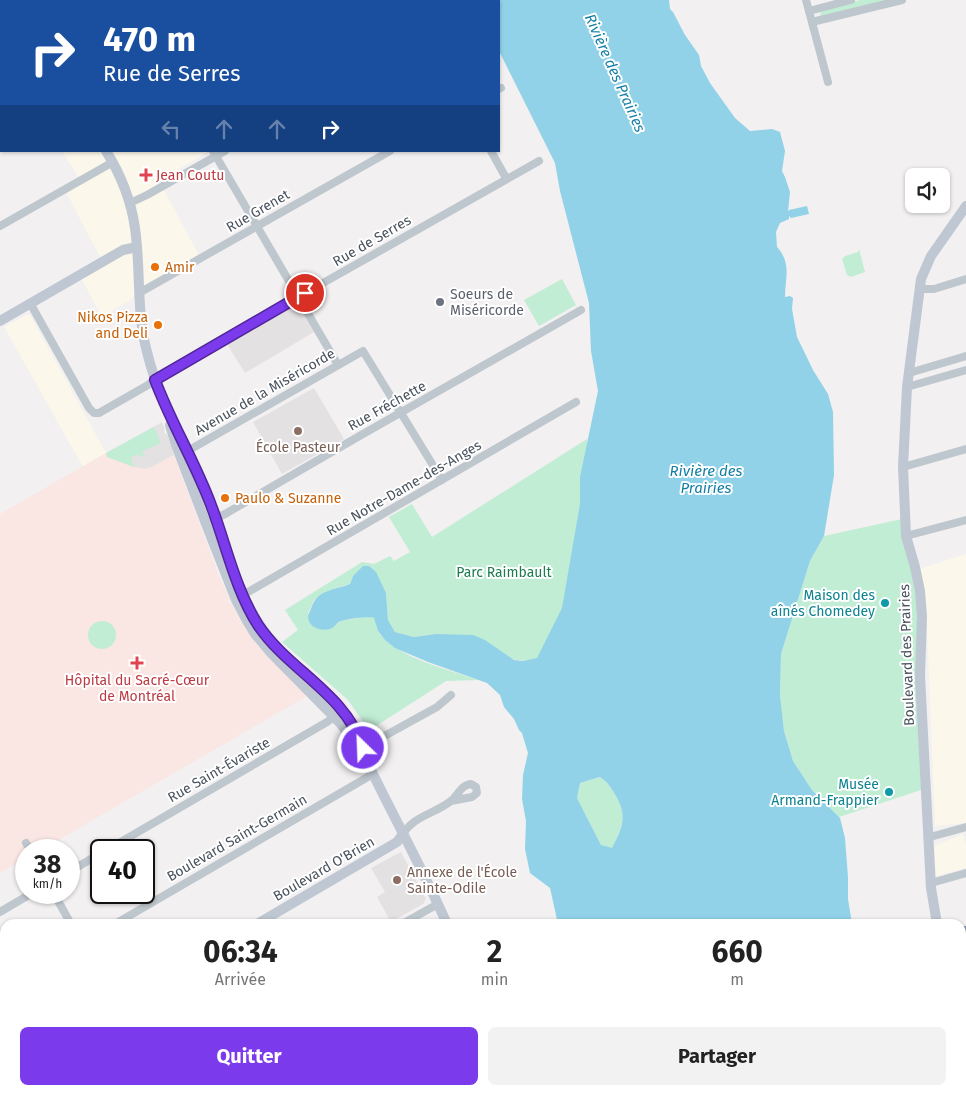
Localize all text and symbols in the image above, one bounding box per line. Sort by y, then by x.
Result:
water label: Rivière des Prairies [581,11,649,135]
text: 470 m [103,18,196,60]
icon: right [20,20,85,85]
text: Rue de Serres [103,60,240,87]
icon: left [157,115,185,143]
icon: ahead [210,115,238,143]
icon: ahead [263,115,291,143]
icon: right [316,115,344,143]
place label: Jean Coutu [156,167,224,184]
map controls [905,168,950,213]
button: sound [905,168,950,213]
marker: Jean Coutu [140,169,152,181]
street label: Rue Grenet [223,186,294,236]
street label: Rue de Serres [330,212,415,270]
place label: Amir [165,259,195,276]
marker: Amir [149,261,161,273]
pin [284,272,326,314]
icon: arrive [291,279,319,307]
place label: Soeurs de Miséricorde [450,286,524,319]
marker: Soeurs de Miséricorde [434,296,446,308]
place label: Nikos Pizza and Deli [77,309,148,342]
marker: Nikos Pizza and Deli [152,319,164,331]
street label: Avenue de la Miséricorde [192,345,338,439]
street label: Rue Fréchette [345,377,429,435]
marker: École Pasteur [292,425,304,437]
street label: Rue Notre-Dame-des-Anges [323,436,485,539]
place label: École Pasteur [256,438,341,456]
water label: Rivière des Prairies [670,462,742,497]
place label: Paulo & Suzanne [235,490,341,507]
marker: Paulo & Suzanne [219,492,231,504]
park label: Parc Raimbault [456,564,553,581]
street label: Boulevard des Prairies [896,583,918,726]
place label: Maison des aînés Chomedey [771,587,875,620]
marker: Maison des aînés Chomedey [879,597,891,609]
marker: Hôpital du Sacré-Cœur de Montréal [130,656,144,670]
place label: Hôpital du Sacré-Cœur de Montréal [65,672,210,705]
position arrow [336,721,388,773]
street label: Rue Saint-Évariste [164,733,273,806]
place label: Musée Armand-Frappier [771,776,880,809]
marker: Musée Armand-Frappier [883,786,895,798]
street label: Boulevard Saint-Germain [164,791,310,885]
street label: Boulevard O'Brien [270,833,378,905]
speed limit sign: 40 [90,839,155,904]
text: 38 [34,850,61,880]
place label: Annexe de l'École Sainte-Odile [407,863,517,897]
marker: Annexe de l'École Sainte-Odile [391,874,403,886]
text: km/h [33,877,62,891]
text: 06:34 [203,934,278,970]
text: 2 [487,934,502,970]
text: 660 [711,934,763,970]
text: Arrivée [215,970,266,989]
text: min [481,970,508,989]
text: m [730,970,744,989]
button: Quitter [20,1027,478,1085]
button: Partager [488,1027,946,1085]

